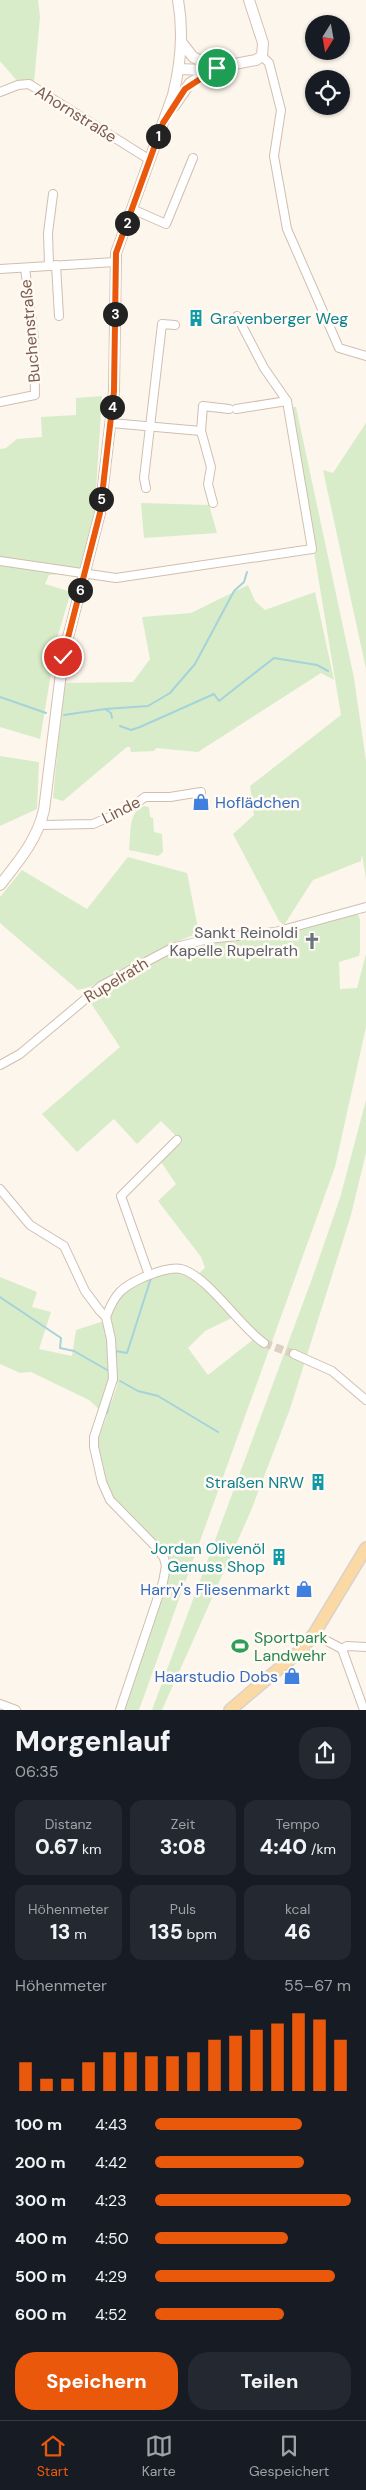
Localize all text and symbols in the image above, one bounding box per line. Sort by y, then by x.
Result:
north arrow [305,15,350,60]
map controls [305,15,350,115]
pin [196,47,238,89]
icon: arrive [203,54,231,82]
button: locate [305,70,350,115]
street label: Ahornstraße [31,81,121,147]
pin: 1 [146,124,170,148]
text: 1 [156,127,161,145]
pin: 2 [114,210,140,236]
text: 2 [123,214,132,232]
street label: Buchenstraße [15,279,45,383]
pin: 3 [102,302,128,326]
text: 3 [111,305,120,323]
building icon: Gravenberger Weg [186,308,206,328]
place label: Gravenberger Weg [210,308,348,329]
pin: 4 [100,394,124,420]
text: 4 [108,398,117,416]
pin: 5 [88,486,114,512]
text: 5 [97,490,106,508]
pin: 6 [68,578,92,602]
text: 6 [76,581,85,599]
pin [42,636,84,678]
icon: check [49,643,77,671]
street label: Linde [98,791,144,829]
shop icon: Hoflädchen [191,792,211,812]
place label: Hoflädchen [215,792,300,813]
place label: Sankt Reinoldi Kapelle Rupelrath [170,922,298,961]
church icon: Sankt Reinoldi Kapelle Rupelrath [302,931,322,951]
street label: Rupelrath [80,953,152,1007]
place label: Straßen NRW [205,1472,305,1493]
building icon: Straßen NRW [308,1472,328,1492]
place label: Jordan Olivenöl Genuss Shop [151,1538,265,1577]
building icon: Jordan Olivenöl Genuss Shop [269,1547,289,1567]
place label: Harry's Fliesenmarkt [140,1579,290,1600]
shop icon: Harry's Fliesenmarkt [294,1579,314,1599]
place label: Sportpark Landwehr [254,1627,328,1666]
sports icon: Sportpark Landwehr [230,1636,250,1656]
place label: Haarstudio Dobs [154,1666,278,1687]
shop icon: Haarstudio Dobs [282,1666,302,1686]
text: Morgenlauf [15,1723,171,1760]
button: share [299,1727,351,1779]
text: 06:35 [15,1761,58,1782]
text: Distanz [45,1815,92,1833]
text: Zeit [171,1815,195,1833]
text: Tempo [276,1815,320,1833]
text: 0.67 [35,1833,78,1861]
text: 3:08 [160,1833,206,1861]
text: 4:40 [259,1833,307,1861]
text: km [78,1840,102,1858]
text: /km [307,1840,336,1858]
text: Höhenmeter [28,1900,109,1918]
text: Puls [170,1900,196,1918]
text: kcal [285,1900,310,1918]
text: 13 [50,1918,70,1946]
text: 135 [149,1918,183,1946]
text: 46 [284,1918,311,1946]
text: m [70,1925,87,1943]
text: bpm [183,1925,217,1943]
text: Höhenmeter [15,1975,107,1996]
text: 55–67 m [284,1975,351,1996]
text: 100 m [15,2114,62,2135]
text: 4:43 [95,2114,127,2135]
text: 200 m [15,2152,66,2173]
text: 4:42 [95,2152,127,2173]
text: 300 m [15,2190,66,2211]
text: 4:23 [95,2190,127,2211]
text: 400 m [15,2228,67,2249]
text: 4:50 [95,2228,129,2249]
text: 500 m [15,2266,66,2287]
text: 4:29 [95,2266,127,2287]
text: 600 m [15,2304,67,2325]
text: 4:52 [95,2304,127,2325]
button: Speichern [15,2352,178,2410]
button: Teilen [188,2352,351,2410]
tab: Start [37,2432,69,2480]
tab: Karte [142,2432,176,2480]
tab: Gespeichert [249,2432,329,2480]

